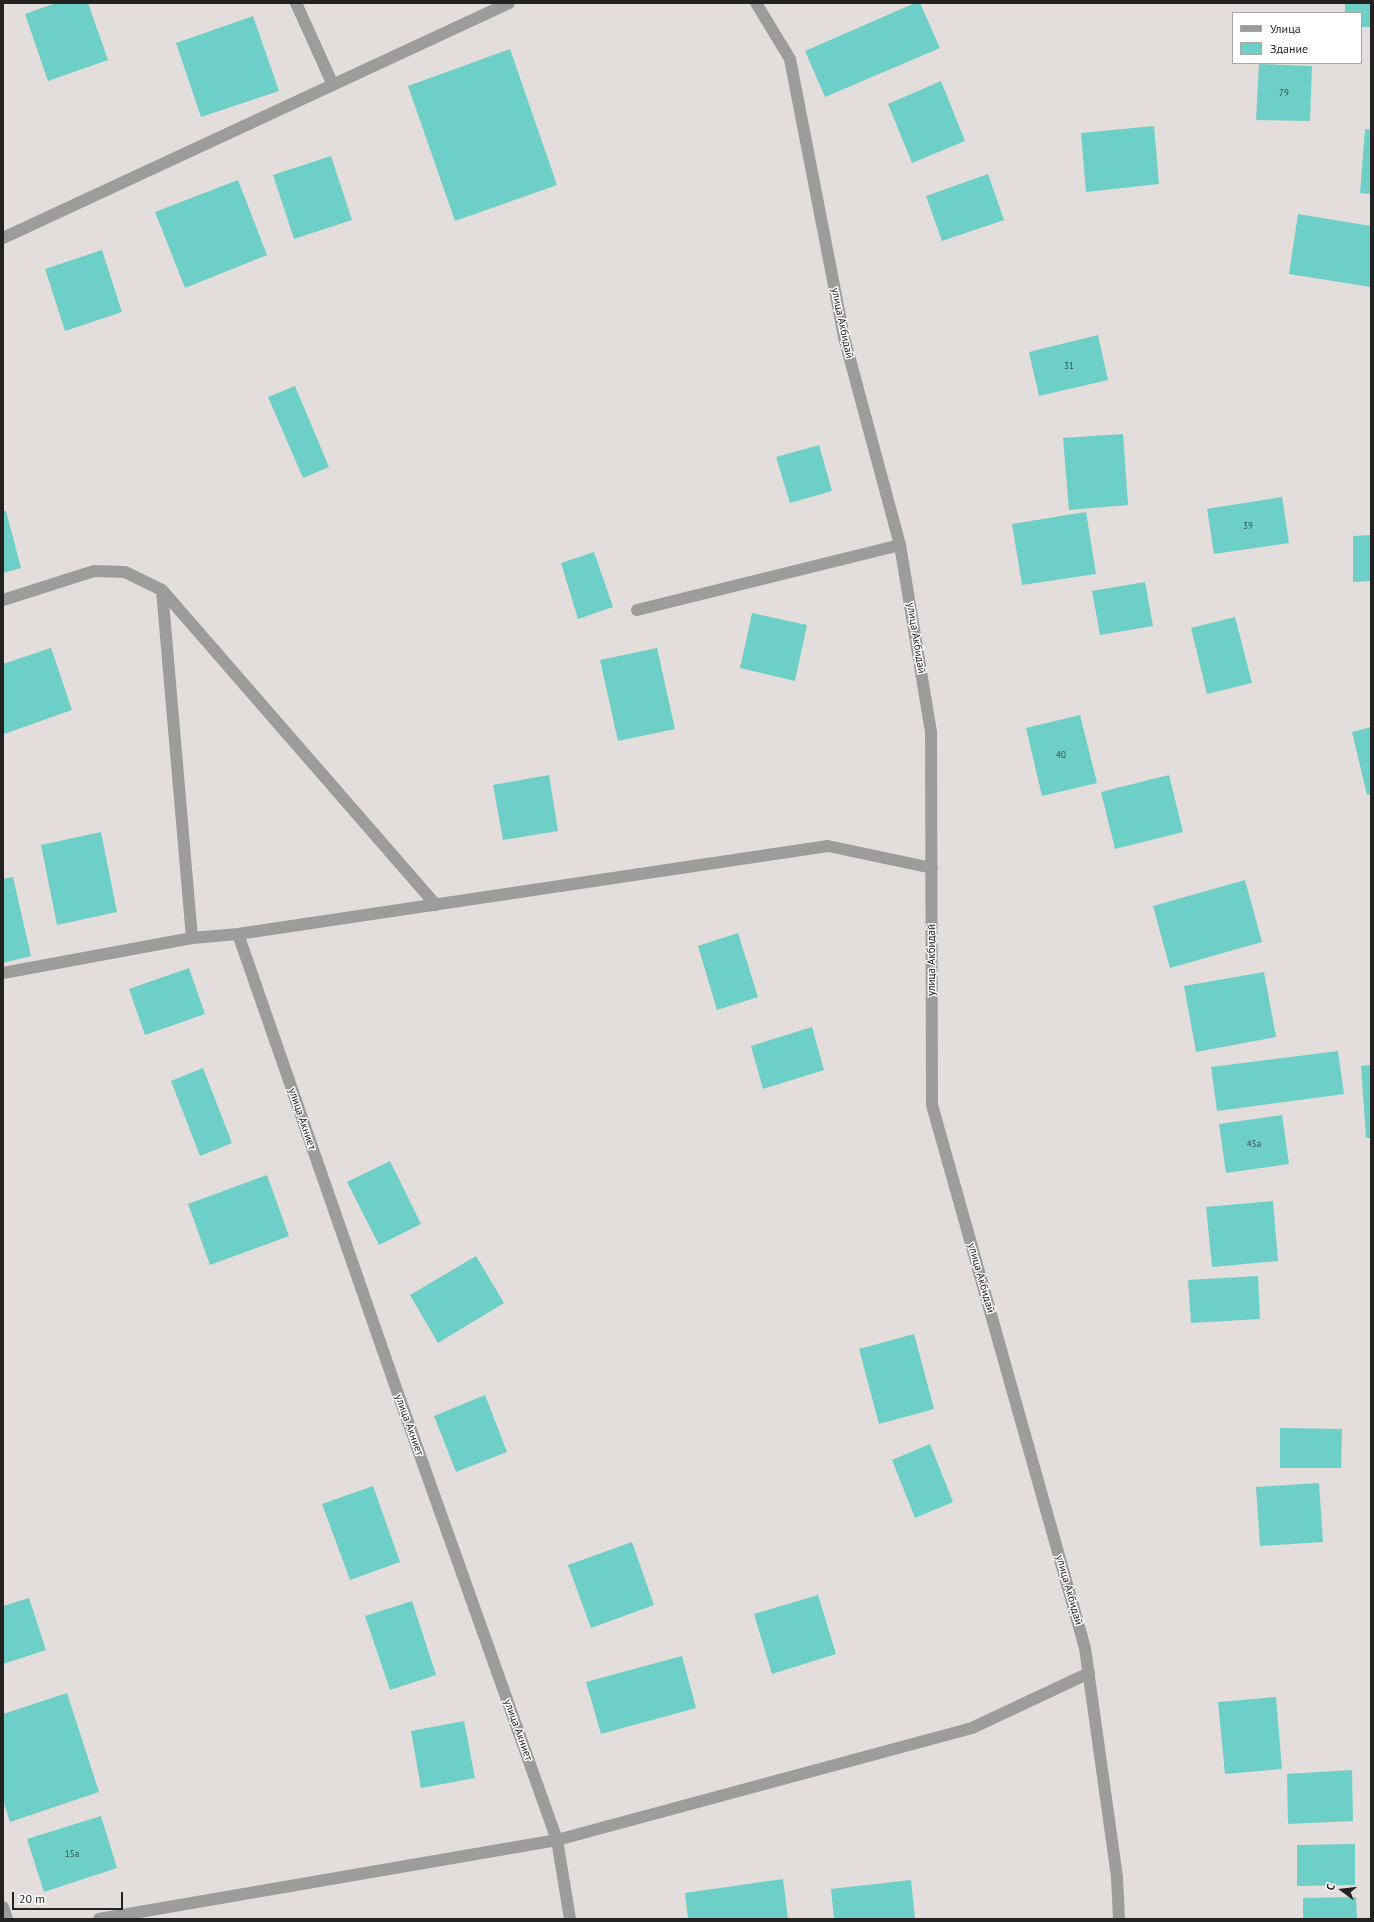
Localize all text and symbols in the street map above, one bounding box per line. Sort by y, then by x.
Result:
legend [1232,12,1362,64]
text: Улица [1270,21,1301,36]
text: Здание [1270,41,1308,56]
house number: 79 [1279,88,1289,98]
street label: улица Акбидай [828,286,856,360]
house number: 31 [1064,361,1074,371]
house number: 39 [1243,521,1253,531]
street label: улица Акбидай [904,601,928,675]
house number: 40 [1056,750,1066,760]
street label: улица Акбидай [925,924,939,996]
street label: улица Акниет [285,1086,319,1152]
house number: 45а [1247,1139,1261,1149]
street label: улица Акбидай [965,1242,997,1314]
street label: улица Акниет [392,1392,426,1458]
street label: улица Акбидай [1053,1554,1085,1626]
street label: улица Акниет [501,1697,535,1763]
house number: 15а [65,1849,79,1859]
north arrow [1322,1870,1362,1910]
text: С [1323,1882,1338,1892]
scale bar [14,1884,125,1910]
text: 20 m [19,1891,45,1906]

